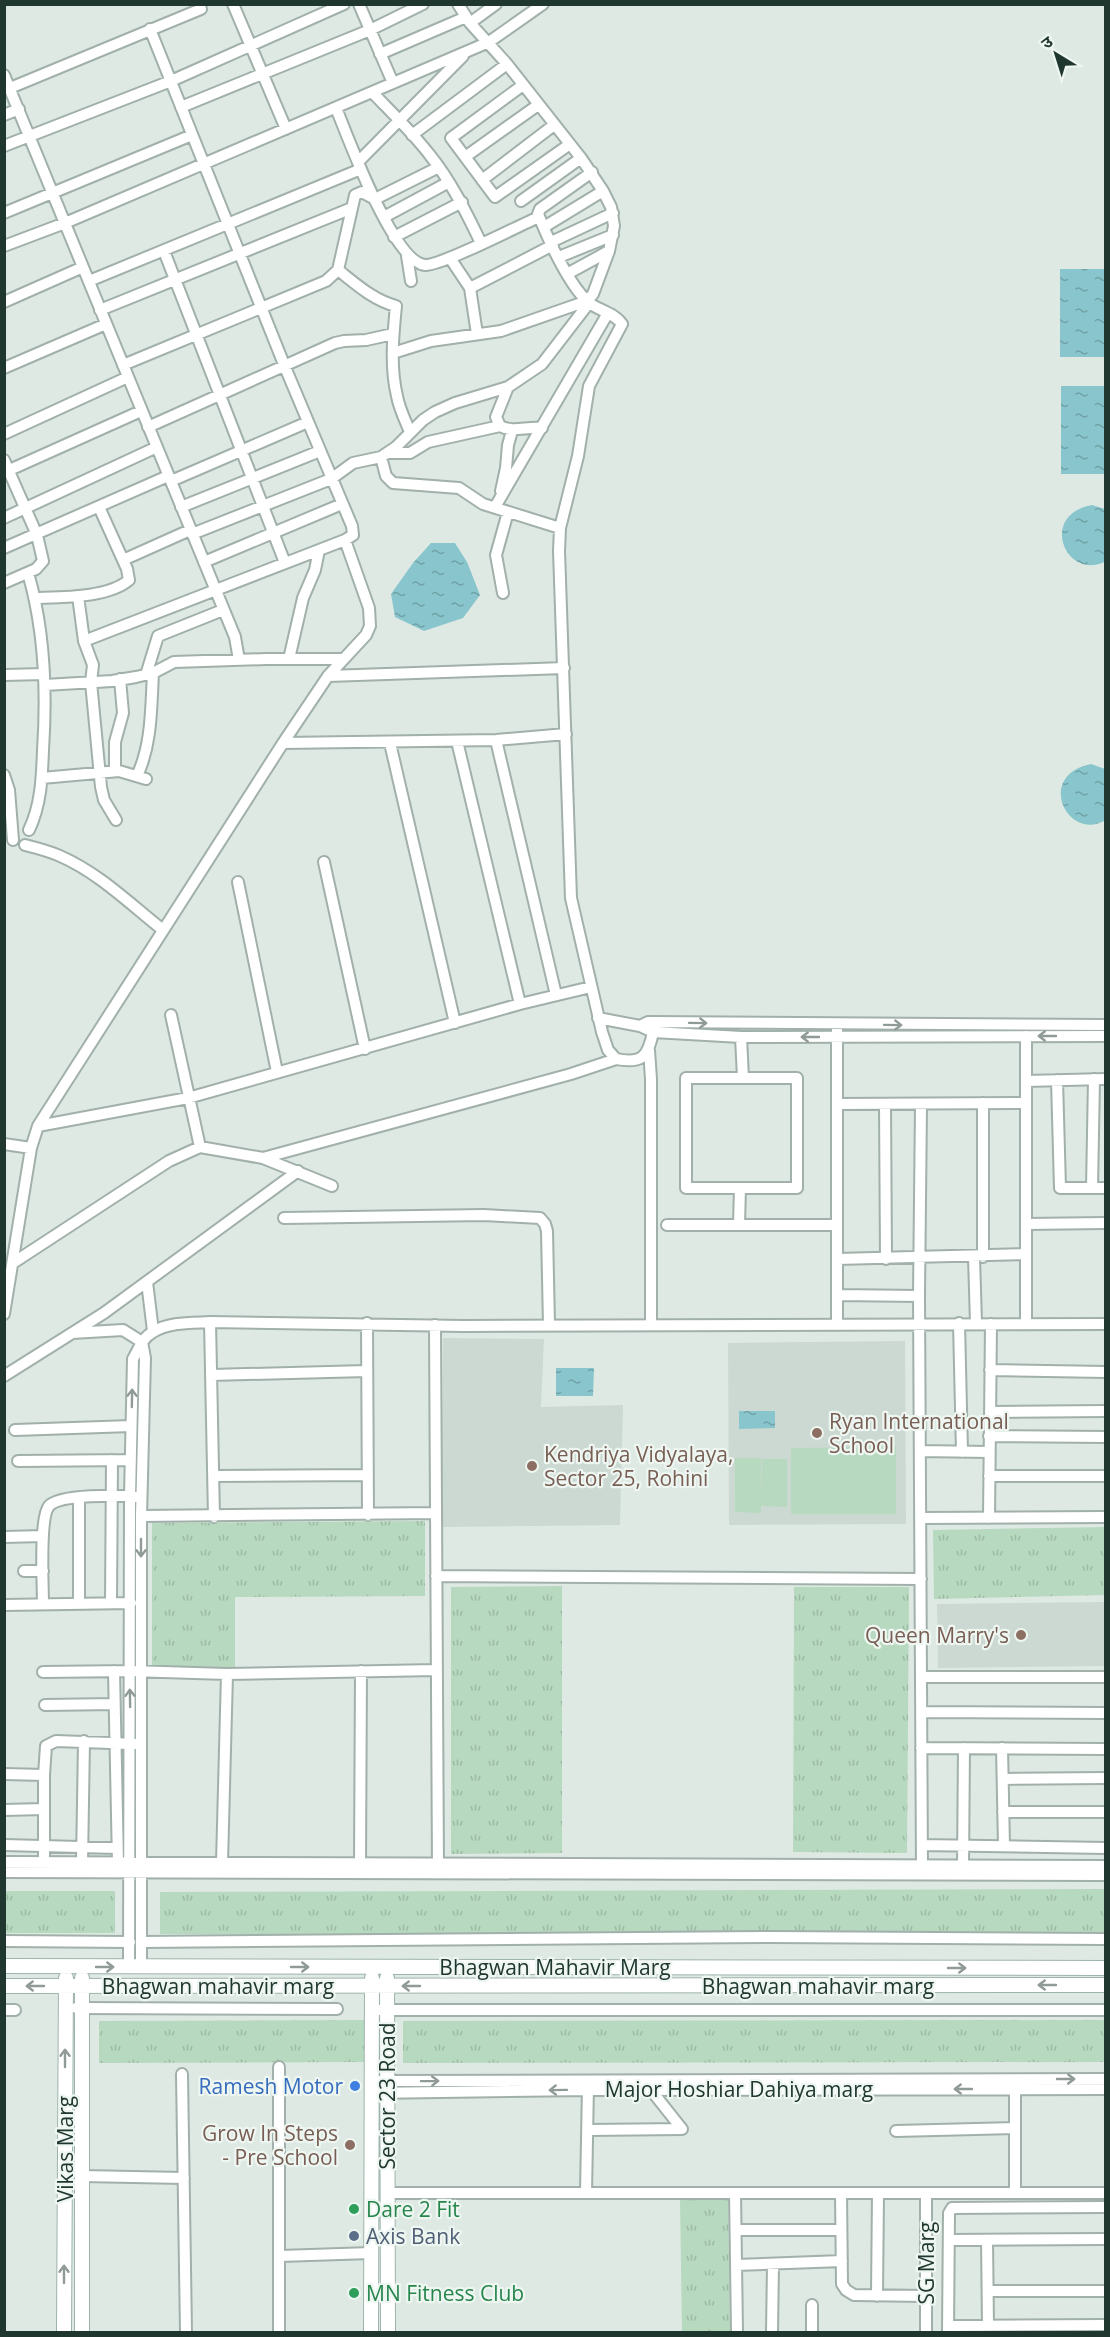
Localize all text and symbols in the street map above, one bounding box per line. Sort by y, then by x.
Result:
north arrow [1026,24,1086,84]
text: उ [1036,30,1058,54]
one-way arrow [687,1017,707,1029]
one-way arrow [882,1019,902,1031]
one-way arrow [1038,1030,1058,1042]
one-way arrow [801,1031,821,1043]
one-way arrow [126,1389,138,1409]
place label: Ryan International School [829,1407,1009,1459]
marker: Ryan International School [810,1426,824,1440]
place label: Kendriya Vidyalaya, Sector 25, Rohini [544,1440,733,1492]
marker: Kendriya Vidyalaya, Sector 25, Rohini [525,1459,539,1473]
one-way arrow [135,1537,147,1557]
place label: Queen Marry's [865,1621,1009,1649]
marker: Queen Marry's [1014,1628,1028,1642]
one-way arrow [124,1689,136,1709]
street label: Bhagwan Mahavir Marg [439,1953,671,1981]
one-way arrow [94,1961,114,1973]
one-way arrow [289,1961,309,1973]
one-way arrow [946,1962,966,1974]
street label: Bhagwan mahavir marg [102,1972,334,2000]
street label: Bhagwan mahavir marg [702,1972,934,2000]
one-way arrow [1038,1979,1058,1991]
one-way arrow [25,1980,45,1992]
one-way arrow [402,1980,422,1992]
street label: Sector 23 Road [373,2022,401,2170]
one-way arrow [59,2049,71,2069]
place label: Ramesh Motor [199,2072,343,2100]
one-way arrow [1056,2073,1076,2085]
one-way arrow [420,2075,440,2087]
street label: Major Hoshiar Dahiya marg [605,2075,873,2103]
marker: Ramesh Motor [348,2079,362,2093]
one-way arrow [954,2083,974,2094]
one-way arrow [549,2084,569,2096]
street label: Vikas Marg [51,2096,79,2202]
place label: Grow In Steps - Pre School [202,2119,338,2171]
marker: Grow In Steps - Pre School [343,2138,357,2152]
place label: Dare 2 Fit [366,2195,460,2223]
marker: Dare 2 Fit [347,2202,361,2216]
place label: Axis Bank [366,2222,460,2250]
street label: SG Marg [912,2222,940,2304]
marker: Axis Bank [347,2229,361,2243]
one-way arrow [58,2265,70,2285]
place label: MN Fitness Club [366,2279,524,2307]
marker: MN Fitness Club [347,2286,361,2300]

